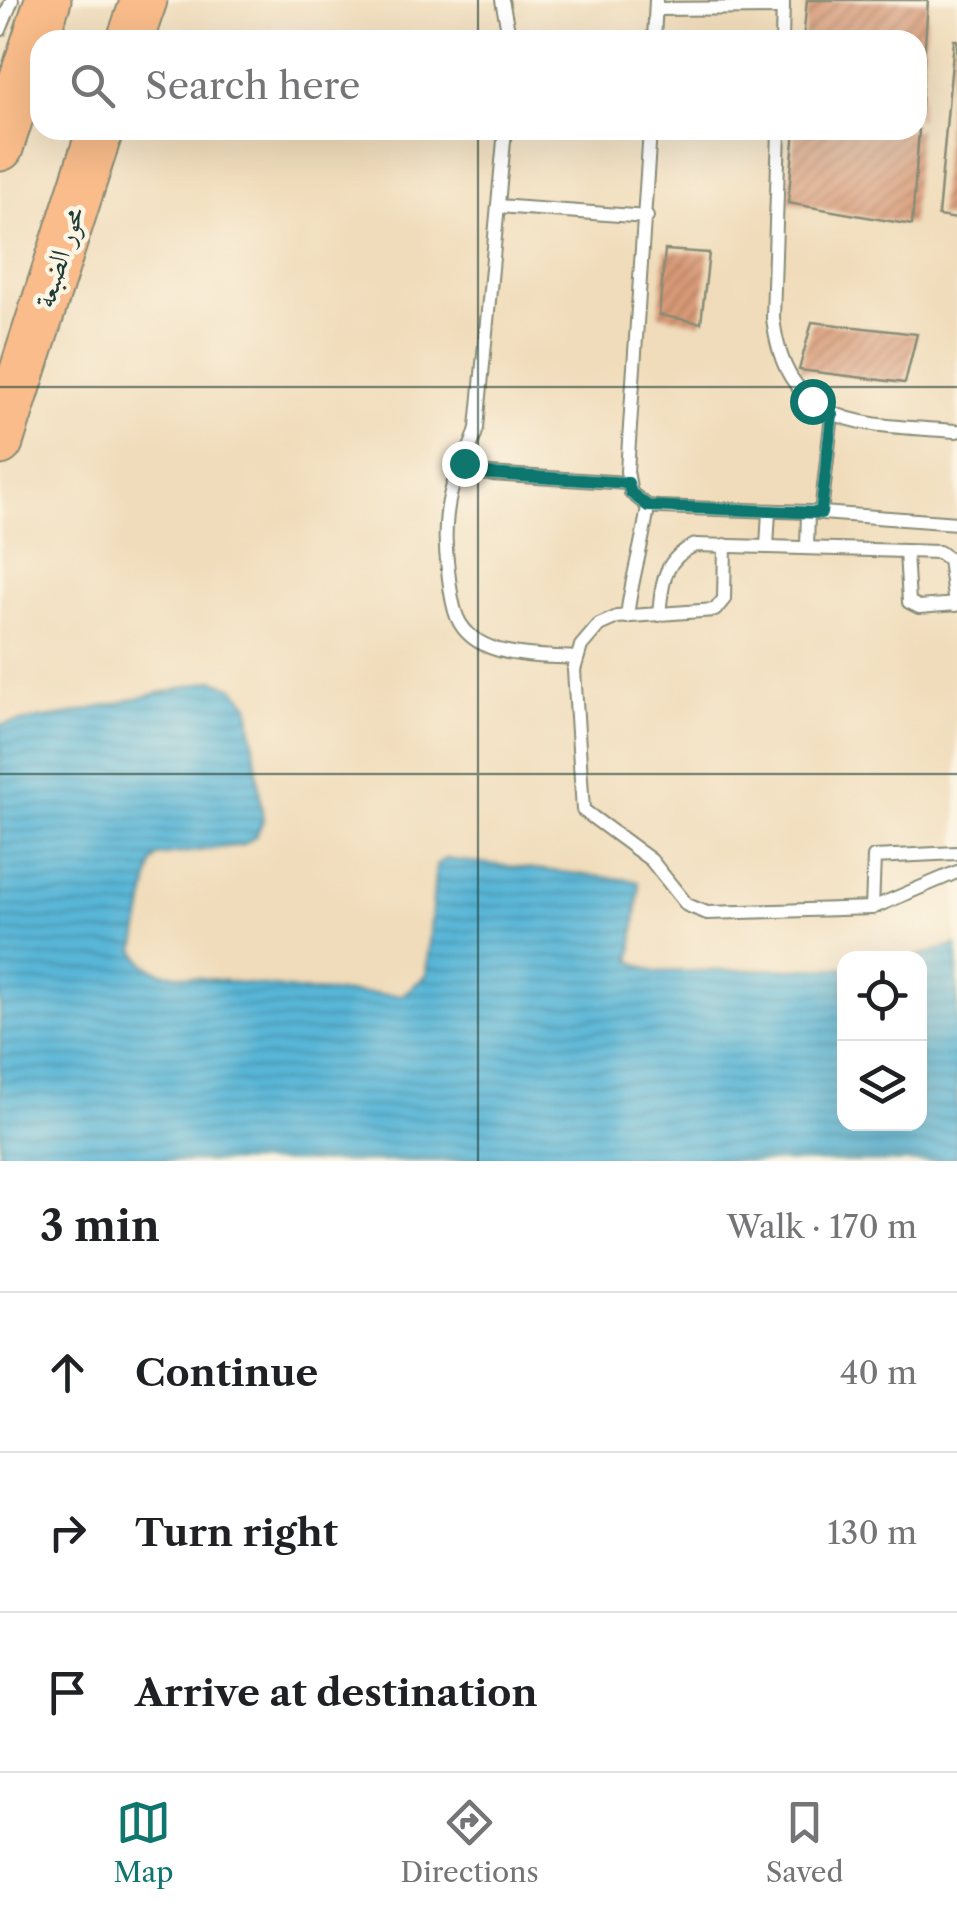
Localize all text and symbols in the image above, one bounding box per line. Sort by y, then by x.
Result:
search box [30,30,927,140]
icon: search [65,58,120,113]
text: Search here [145,62,360,109]
street label: محور الضبعة [27,202,92,312]
route start [790,379,836,425]
route end [442,441,488,487]
map controls [837,951,927,1131]
button: locate [837,951,927,1041]
button: layers [837,1041,927,1131]
text: 3 min [40,1200,160,1252]
text: Walk · 170 m [727,1207,917,1246]
icon: ahead [40,1345,95,1400]
text: Continue [135,1349,318,1396]
text: 40 m [840,1353,917,1392]
icon: right [40,1505,95,1560]
text: Turn right [135,1509,338,1556]
text: 130 m [827,1513,917,1552]
icon: arrive [40,1665,95,1720]
text: Arrive at destination [135,1669,538,1716]
tab: Map [113,1795,174,1889]
tab: Directions [400,1795,539,1889]
tab: Saved [766,1795,844,1889]

